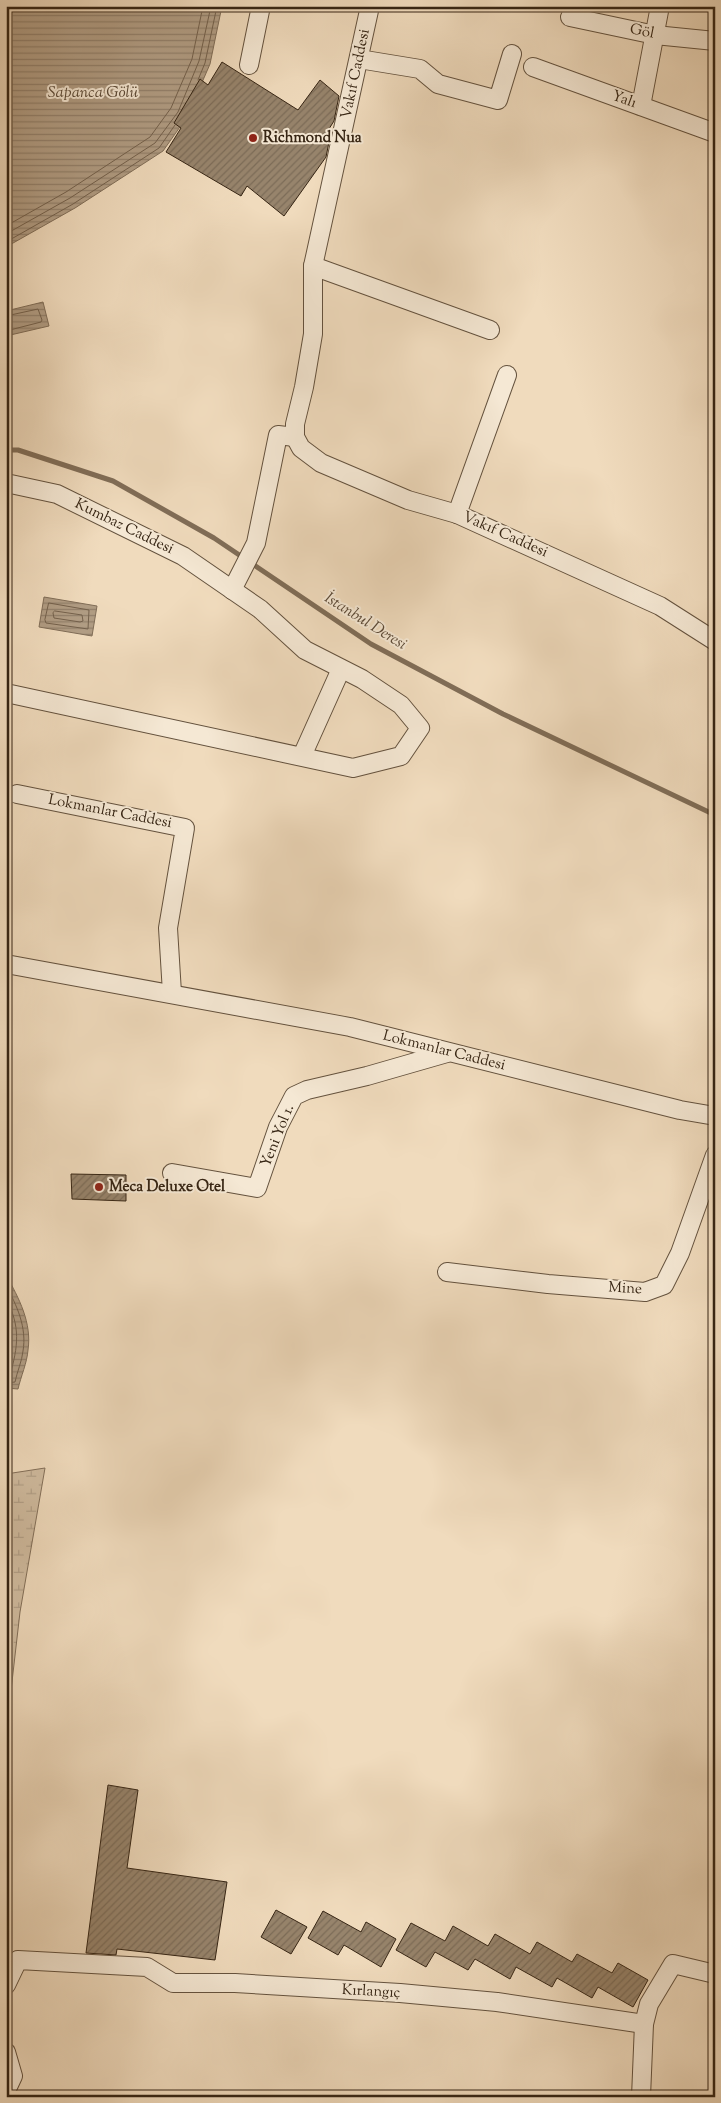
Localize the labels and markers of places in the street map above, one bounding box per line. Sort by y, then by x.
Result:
place label: Richmond Nua [263,128,362,149]
marker: Richmond Nua [247,132,259,144]
place label: Meca Deluxe Otel [109,1177,226,1198]
marker: Meca Deluxe Otel [93,1181,105,1193]

